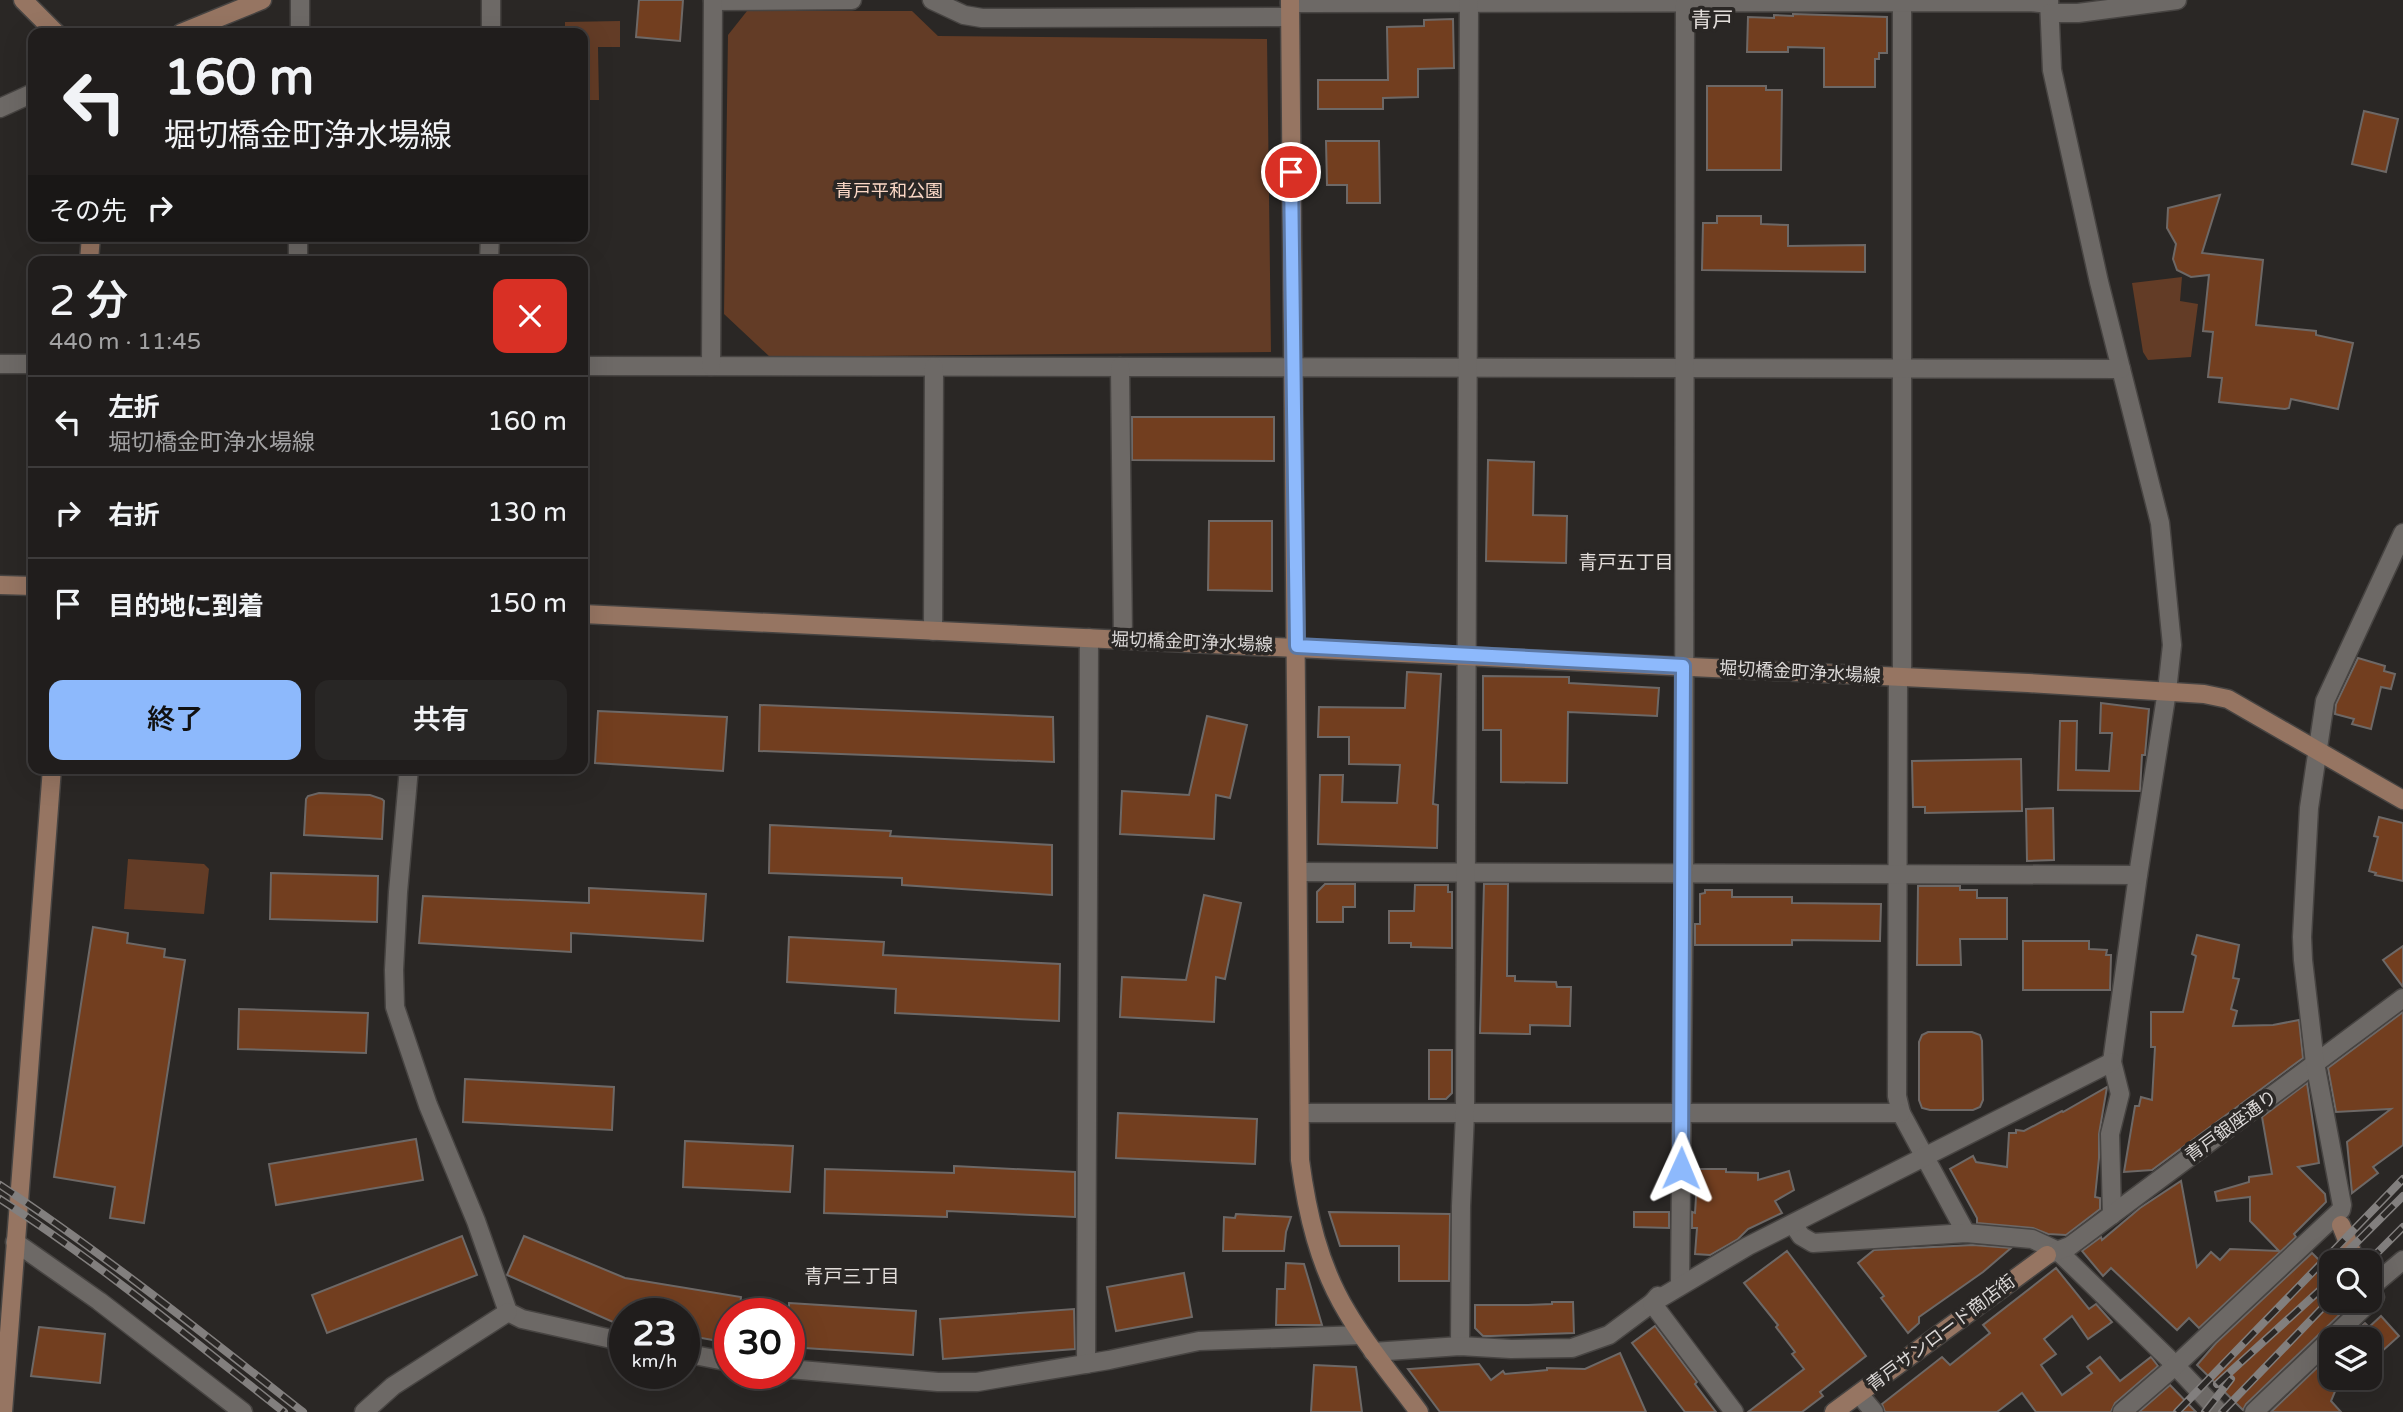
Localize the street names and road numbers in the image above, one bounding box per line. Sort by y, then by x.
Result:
street label: 堀切橋金町浄水場線 [1111,628,1273,656]
street label: 堀切橋金町浄水場線 [1719,657,1881,687]
street label: 青戸銀座通り [2181,1085,2281,1167]
street label: 青戸サンロード商店街 [1863,1270,2019,1396]

